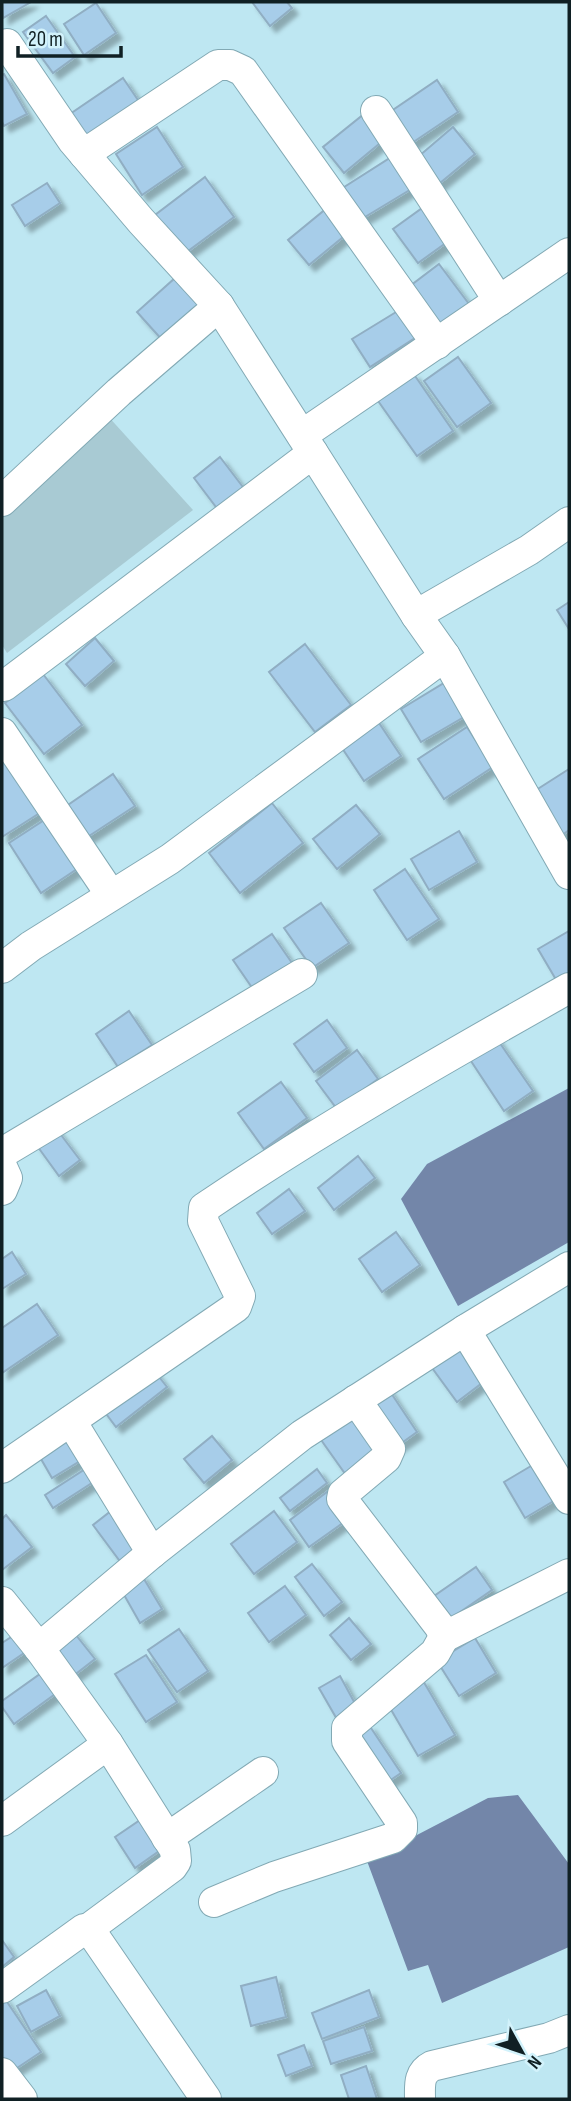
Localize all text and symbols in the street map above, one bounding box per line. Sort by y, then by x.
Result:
scale bar [18,14,121,58]
text: 20 m [28,27,63,52]
north arrow [487,2017,557,2087]
text: N [522,2051,546,2073]

